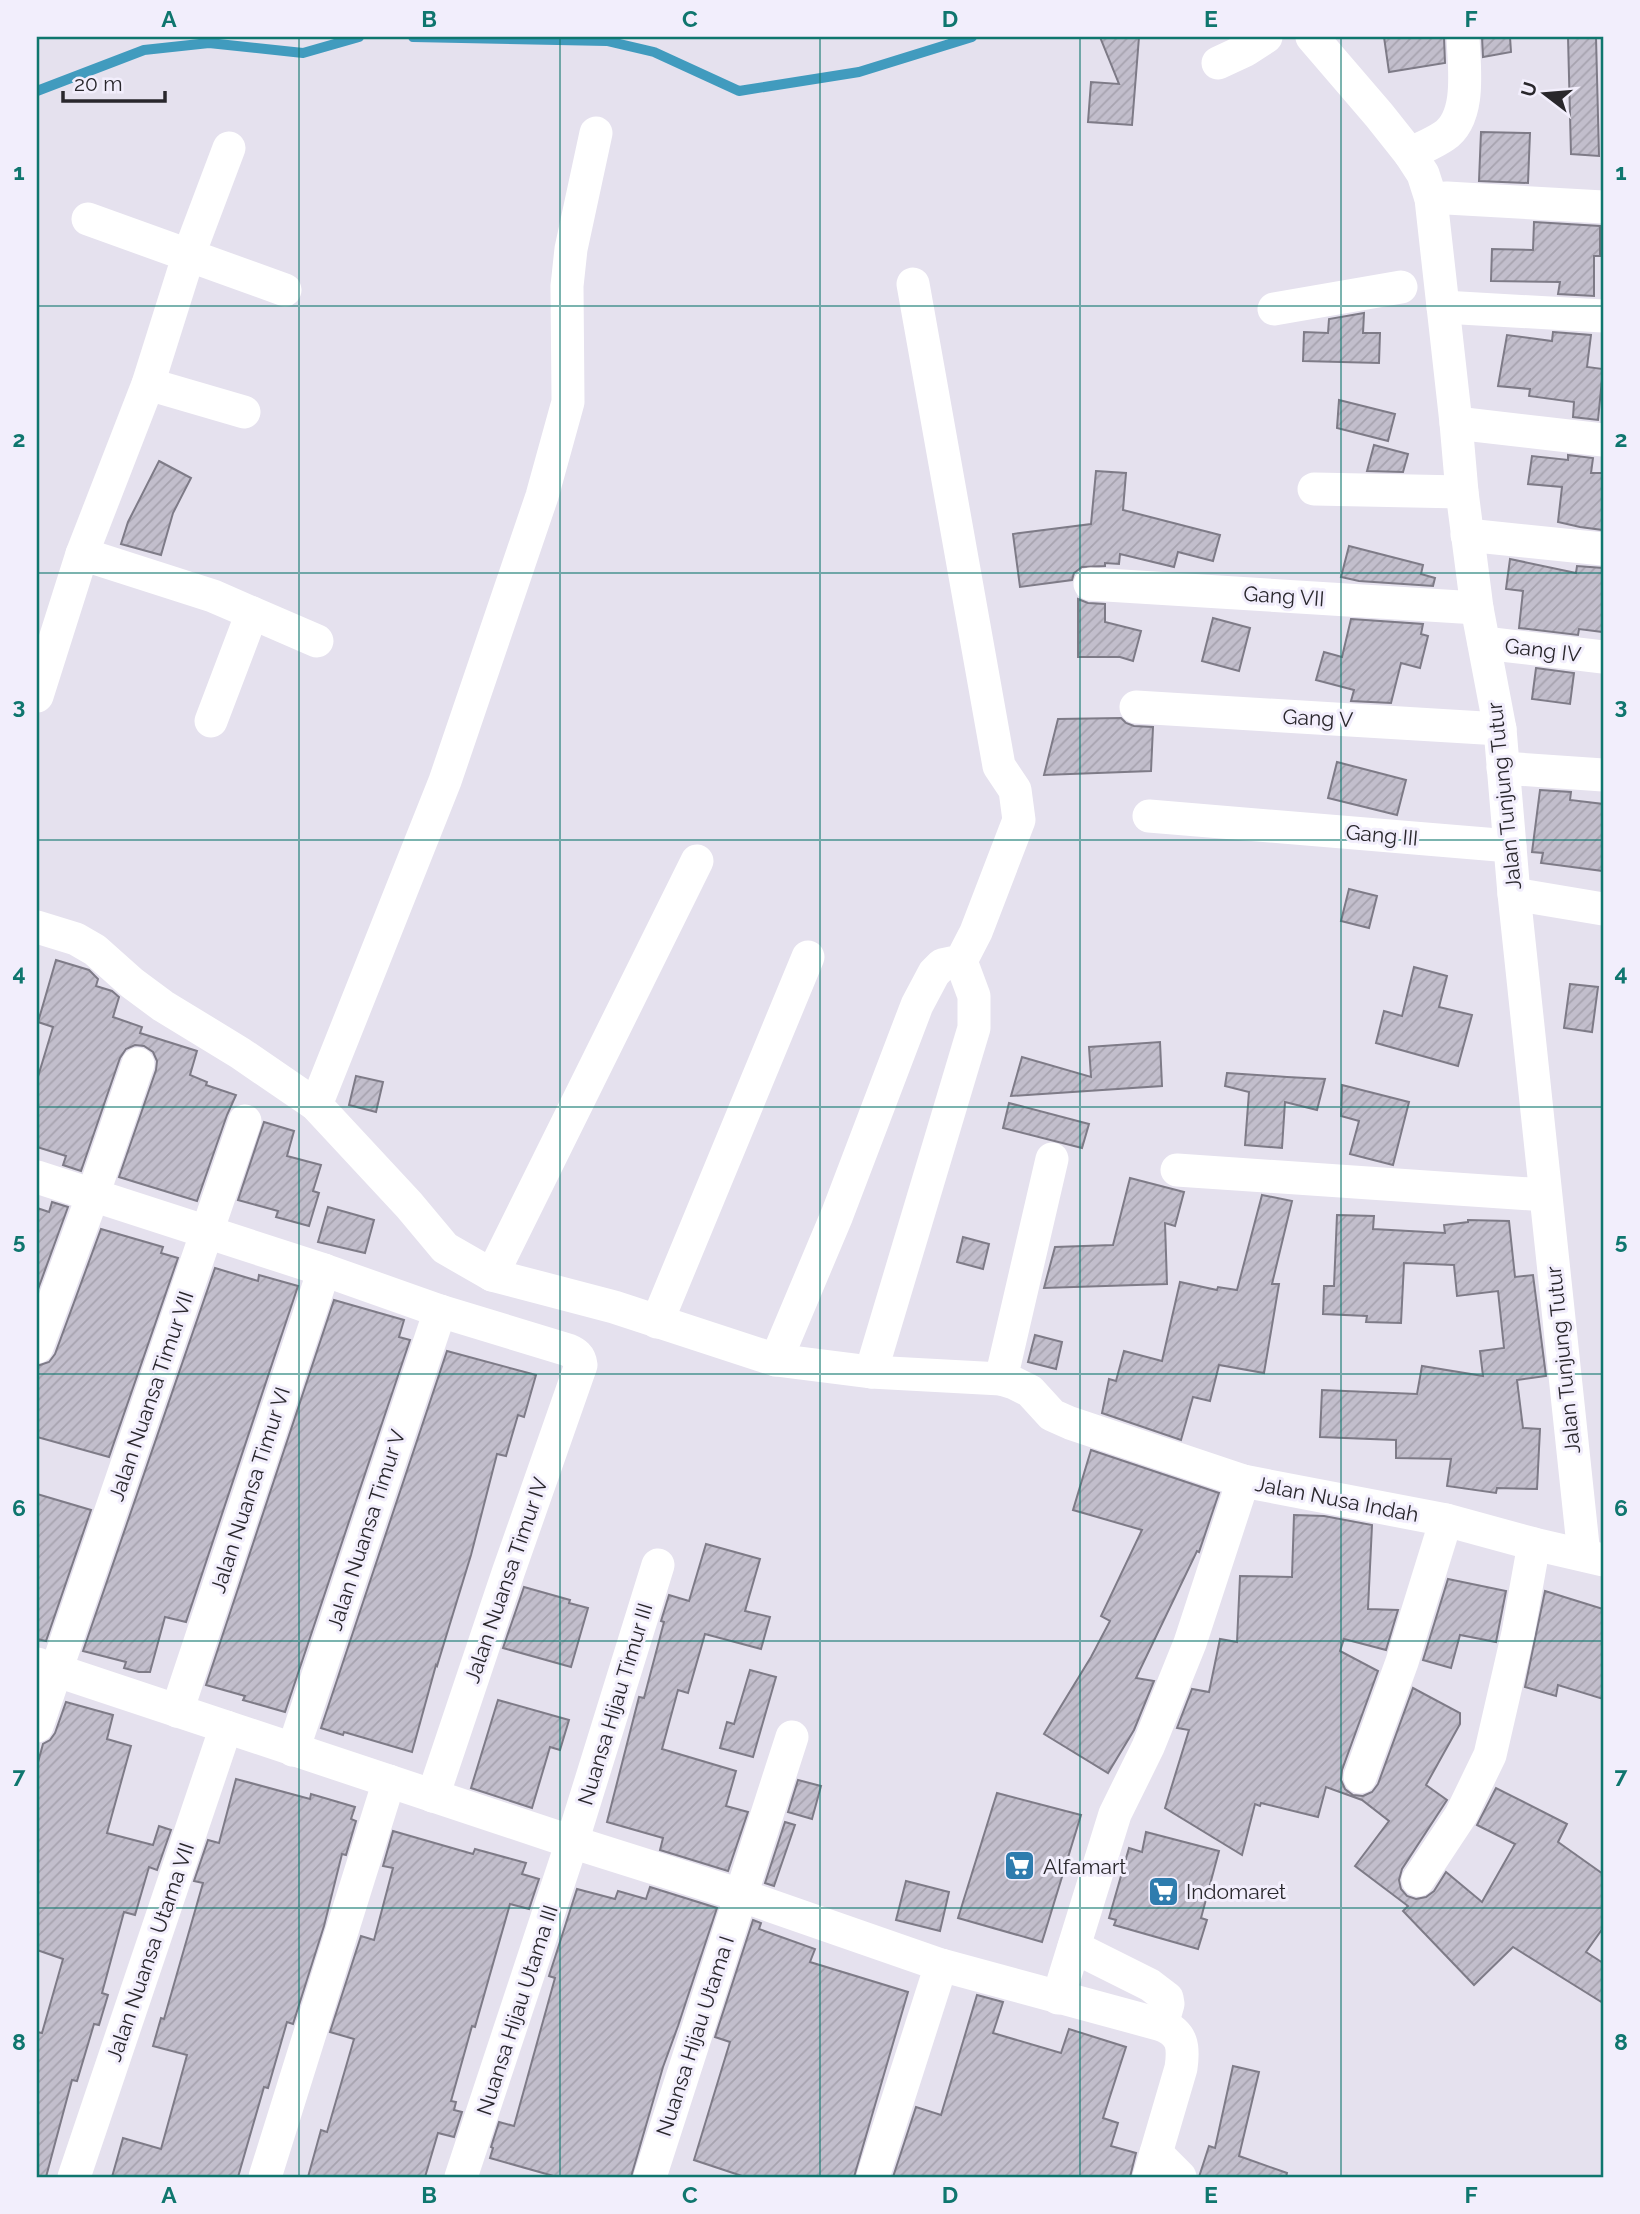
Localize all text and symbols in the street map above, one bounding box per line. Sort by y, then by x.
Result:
text: A [161,5,177,32]
text: B [421,5,437,32]
text: C [682,5,698,32]
text: D [942,5,958,32]
text: E [1204,5,1218,32]
text: F [1464,5,1478,32]
scale bar [63,60,164,104]
north arrow [1510,60,1580,130]
text: 20 m [74,71,122,96]
text: U [1516,79,1541,99]
text: 1 [13,158,25,185]
text: 1 [1615,158,1627,185]
text: 2 [13,425,25,452]
text: 2 [1615,425,1627,452]
street label: Gang VII [1243,581,1325,611]
street label: Gang IV [1503,633,1583,667]
text: 3 [13,692,25,719]
text: 3 [1615,692,1627,719]
street label: Jalan Tunjung Tutur [1482,700,1526,891]
street label: Gang V [1282,704,1354,732]
street label: Gang III [1345,819,1419,851]
text: 4 [12,959,26,986]
text: 4 [1614,959,1628,986]
text: 5 [13,1227,26,1254]
text: 5 [1615,1227,1628,1254]
street label: Jalan Tunjung Tutur [1541,1264,1585,1455]
street label: Jalan Nuansa Timur VII [103,1288,199,1504]
street label: Jalan Nuansa Timur VI [205,1384,295,1596]
street label: Jalan Nuansa Timur V [322,1426,410,1634]
street label: Jalan Nusa Indah [1253,1471,1421,1527]
street label: Jalan Nuansa Timur IV [459,1474,553,1686]
text: 6 [12,1494,26,1521]
text: 6 [1614,1494,1628,1521]
street label: Nuansa Hijau Timur III [572,1600,658,1808]
text: 7 [13,1761,26,1788]
text: 7 [1615,1761,1628,1788]
street label: Jalan Nuansa Utama VII [101,1839,199,2065]
supermarket icon: Alfamart [1003,1849,1037,1883]
place label: Alfamart [1043,1854,1126,1879]
supermarket icon: Indomaret [1146,1874,1180,1908]
place label: Indomaret [1186,1879,1286,1904]
street label: Nuansa Hijau Utama III [471,1902,563,2118]
street label: Nuansa Hijau Utama I [651,1933,739,2139]
text: 8 [12,2028,26,2055]
text: 8 [1614,2028,1628,2055]
text: A [161,2181,177,2208]
text: B [421,2181,437,2208]
text: C [682,2181,698,2208]
text: D [942,2181,958,2208]
text: E [1204,2181,1218,2208]
text: F [1464,2181,1478,2208]

